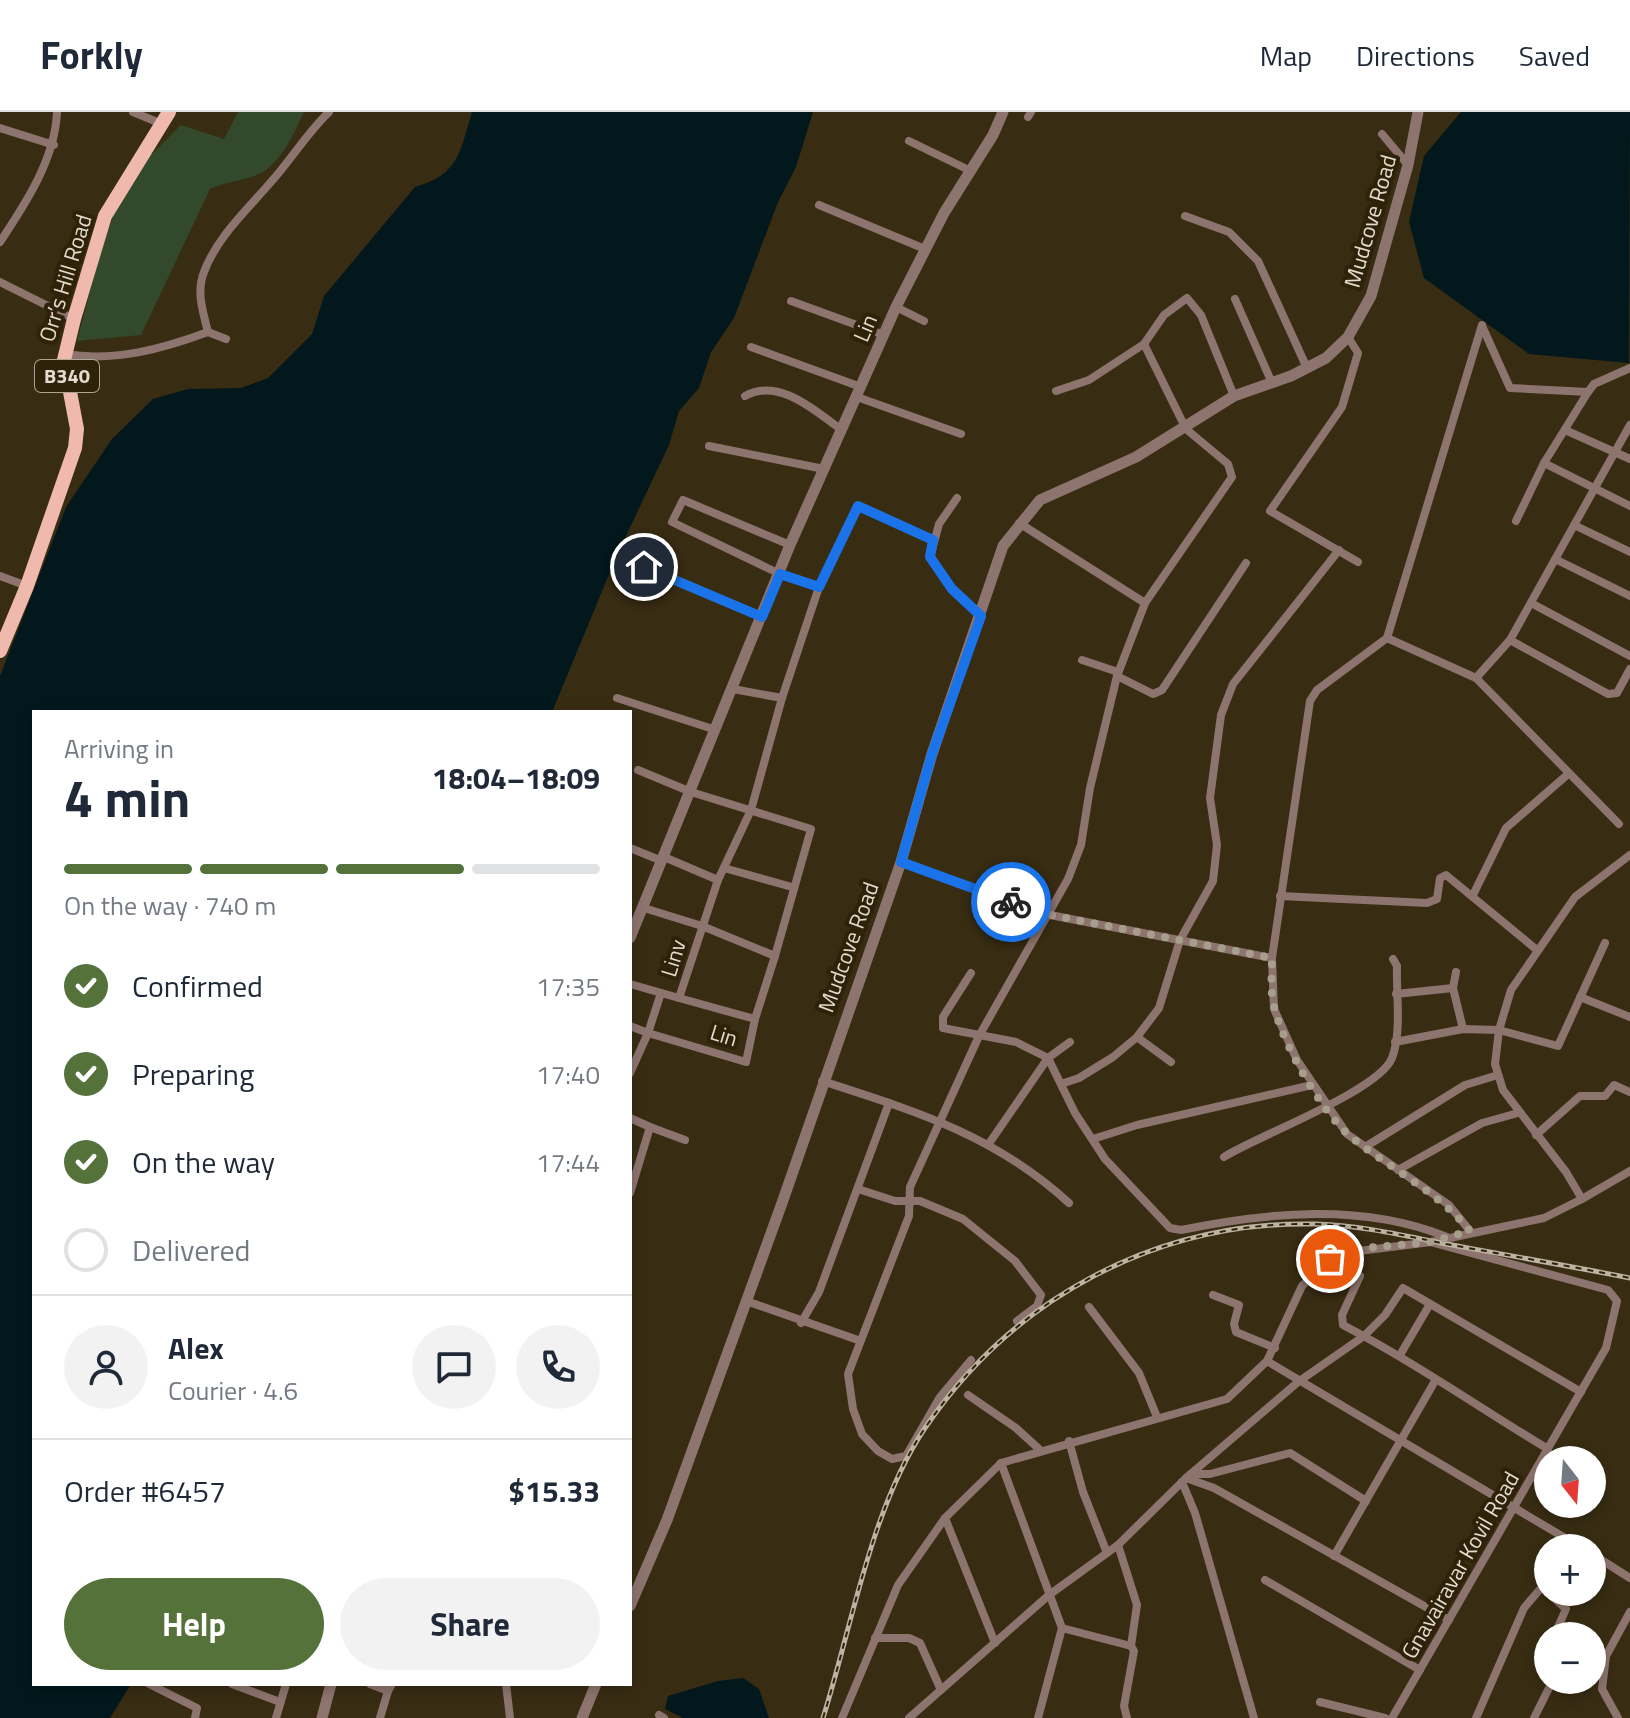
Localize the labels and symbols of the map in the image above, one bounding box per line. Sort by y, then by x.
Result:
street label: Mudcove Road [1335,151,1405,291]
street label: Orr’s Hill Road [30,210,100,346]
street label: Lin [844,309,886,347]
road number: B340 [35,360,99,392]
pin [610,533,678,601]
courier [971,862,1051,942]
street label: Mudcove Road [809,877,887,1017]
street label: Linv [651,935,695,981]
street label: Lin [706,1015,742,1055]
pin [1296,1225,1364,1293]
north arrow [1534,1446,1606,1518]
street label: Gnavairavar Kovil Road [1392,1465,1528,1665]

